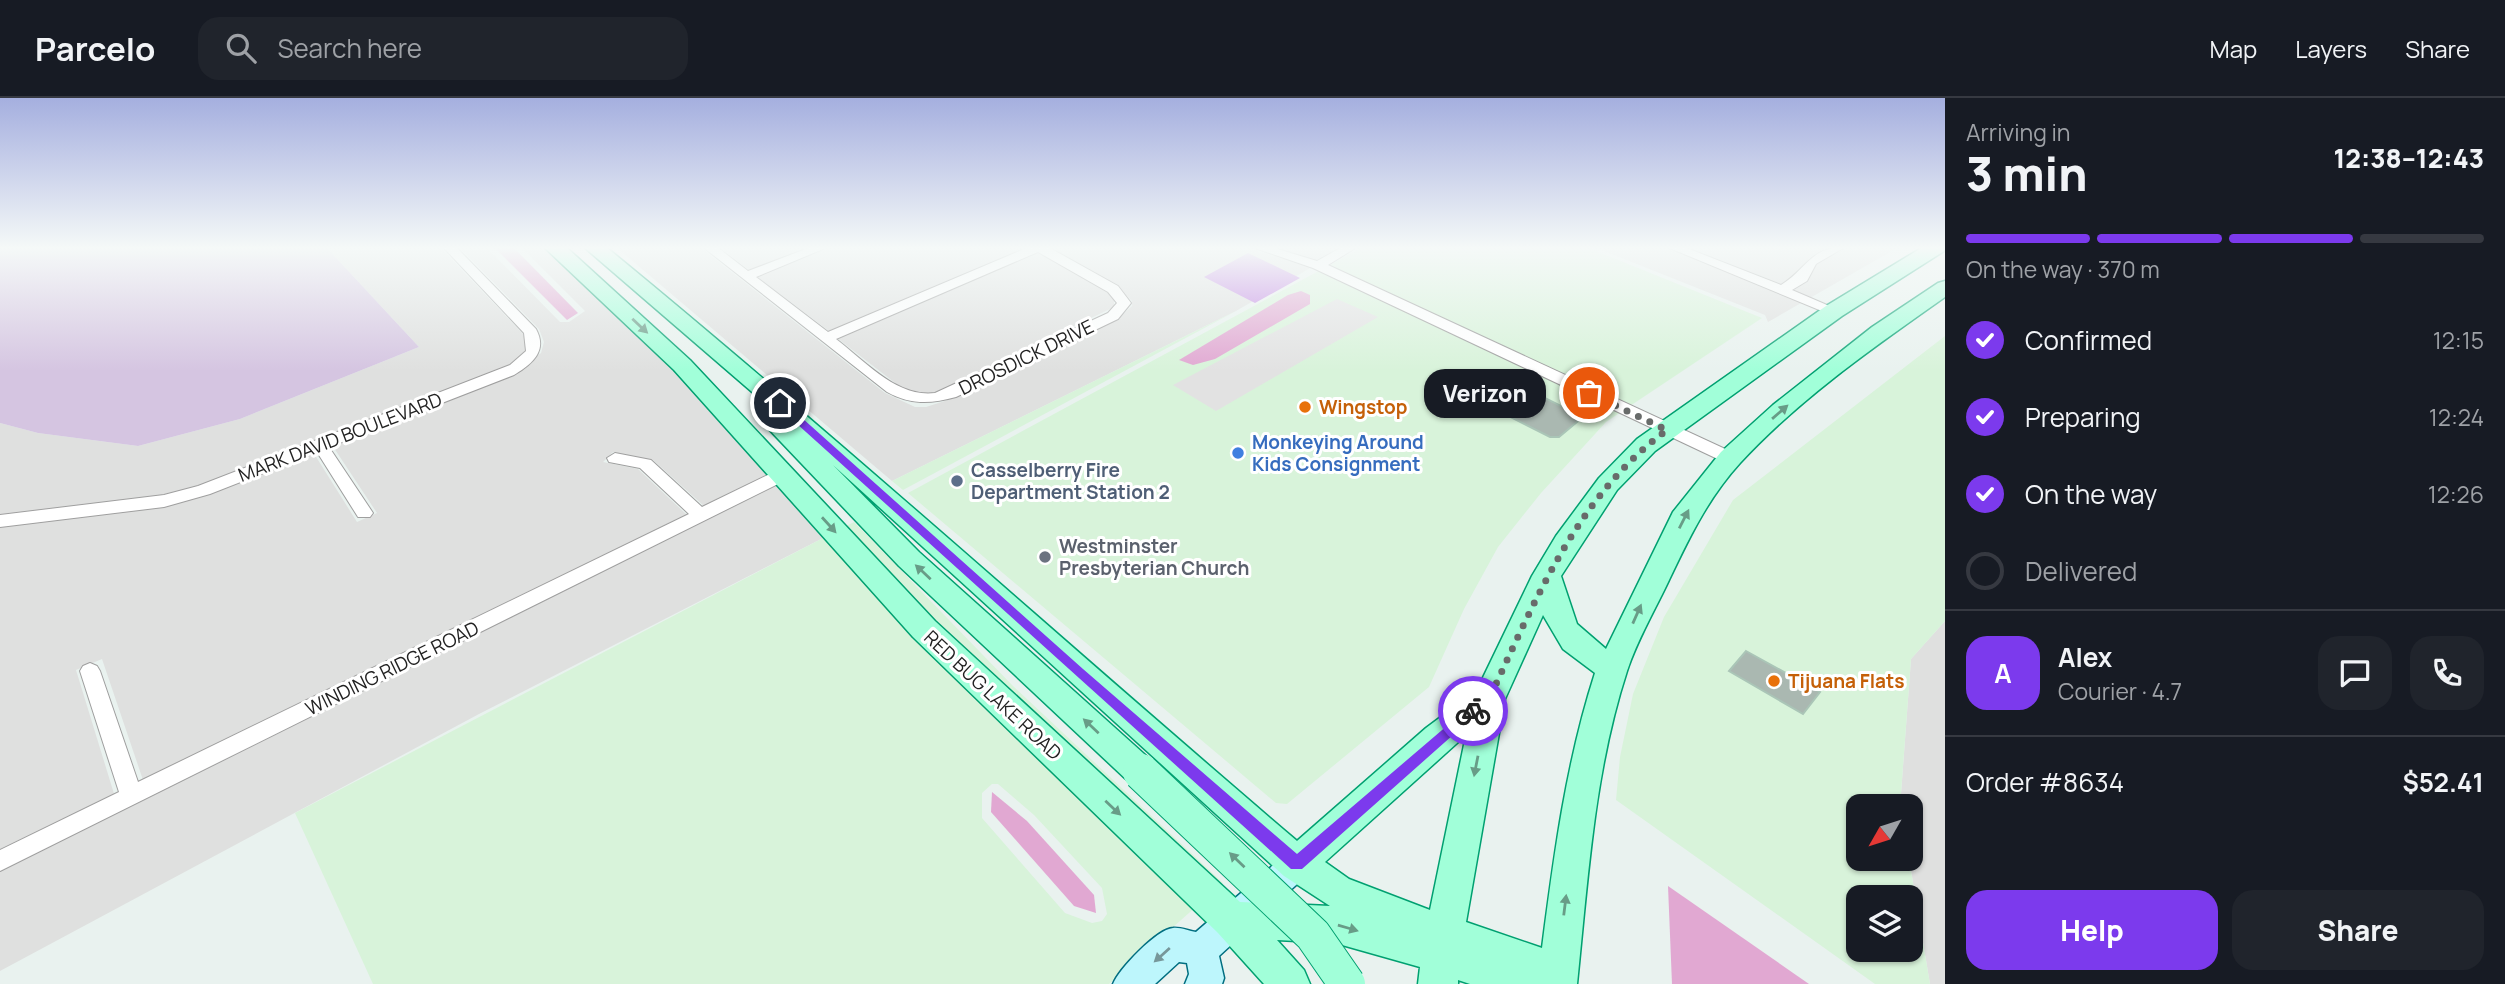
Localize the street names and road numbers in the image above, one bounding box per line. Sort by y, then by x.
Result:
street label: DROSDICK DRIVE [954,313,1098,401]
street label: MARK DAVID BOULEVARD [234,386,446,488]
street label: WINDING RIDGE ROAD [301,615,483,721]
street label: RED BUG LAKE ROAD [919,624,1067,766]

